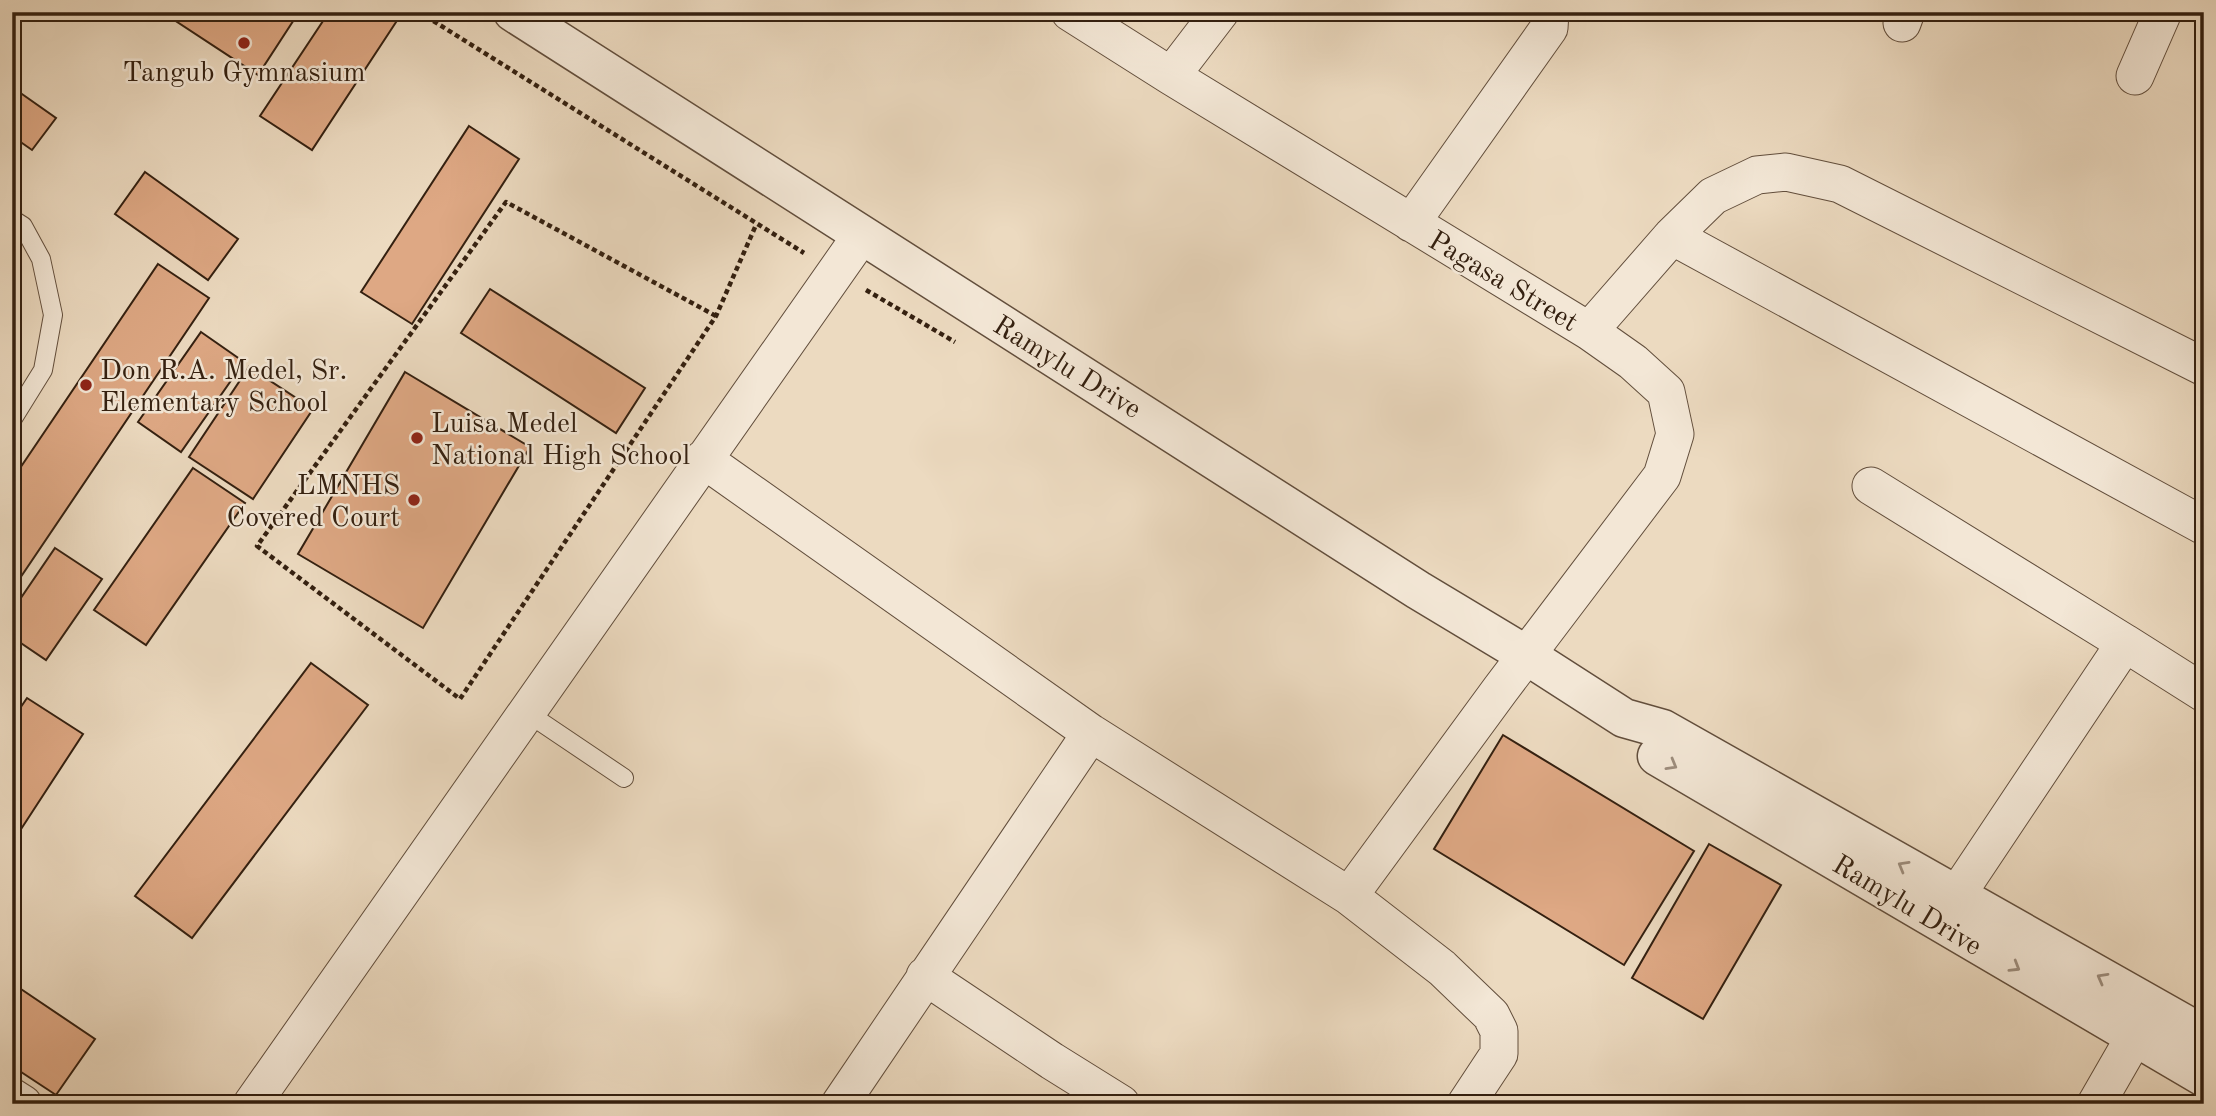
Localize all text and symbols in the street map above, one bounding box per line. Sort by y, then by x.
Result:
marker: Tangub Gymnasium [236,35,252,51]
place label: Tangub Gymnasium [123,60,365,88]
street label: Pagasa Street [1423,227,1582,338]
street label: Ramylu Drive [988,312,1145,425]
place label: Don R.A. Medel, Sr. Elementary School [100,358,347,418]
marker: Don R.A. Medel, Sr. Elementary School [78,377,94,393]
place label: Luisa Medel National High School [431,411,690,471]
marker: Luisa Medel National High School [409,430,425,446]
place label: LMNHS Covered Court [226,473,400,533]
marker: LMNHS Covered Court [406,492,422,508]
one-way arrow [1664,757,1677,770]
street label: Ramylu Drive [1827,851,1986,962]
one-way arrow [1898,861,1911,874]
one-way arrow [2008,959,2021,972]
one-way arrow [2096,973,2109,986]

